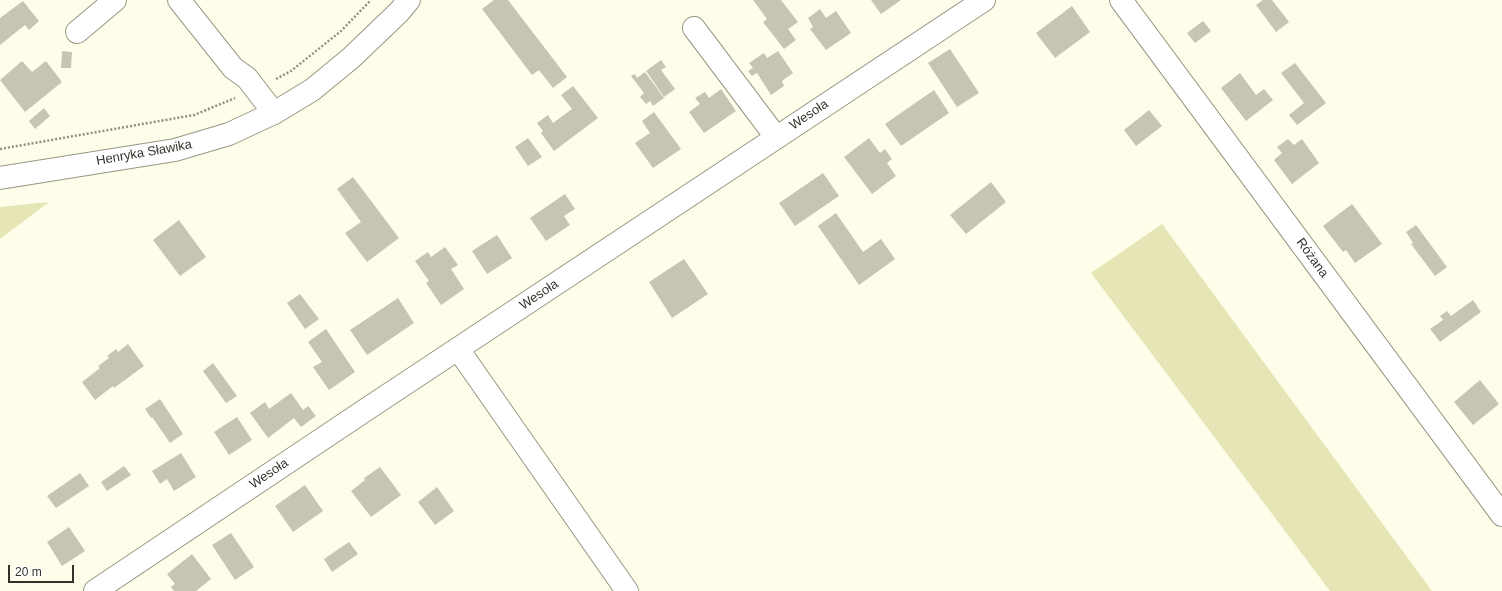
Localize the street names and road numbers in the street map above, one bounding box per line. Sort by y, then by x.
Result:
street label: Wesoła [787,96,831,134]
street label: Henryka Sławika [95,137,193,169]
street label: Różana [1293,235,1331,281]
street label: Wesoła [517,276,561,314]
street label: Wesoła [247,455,291,493]

